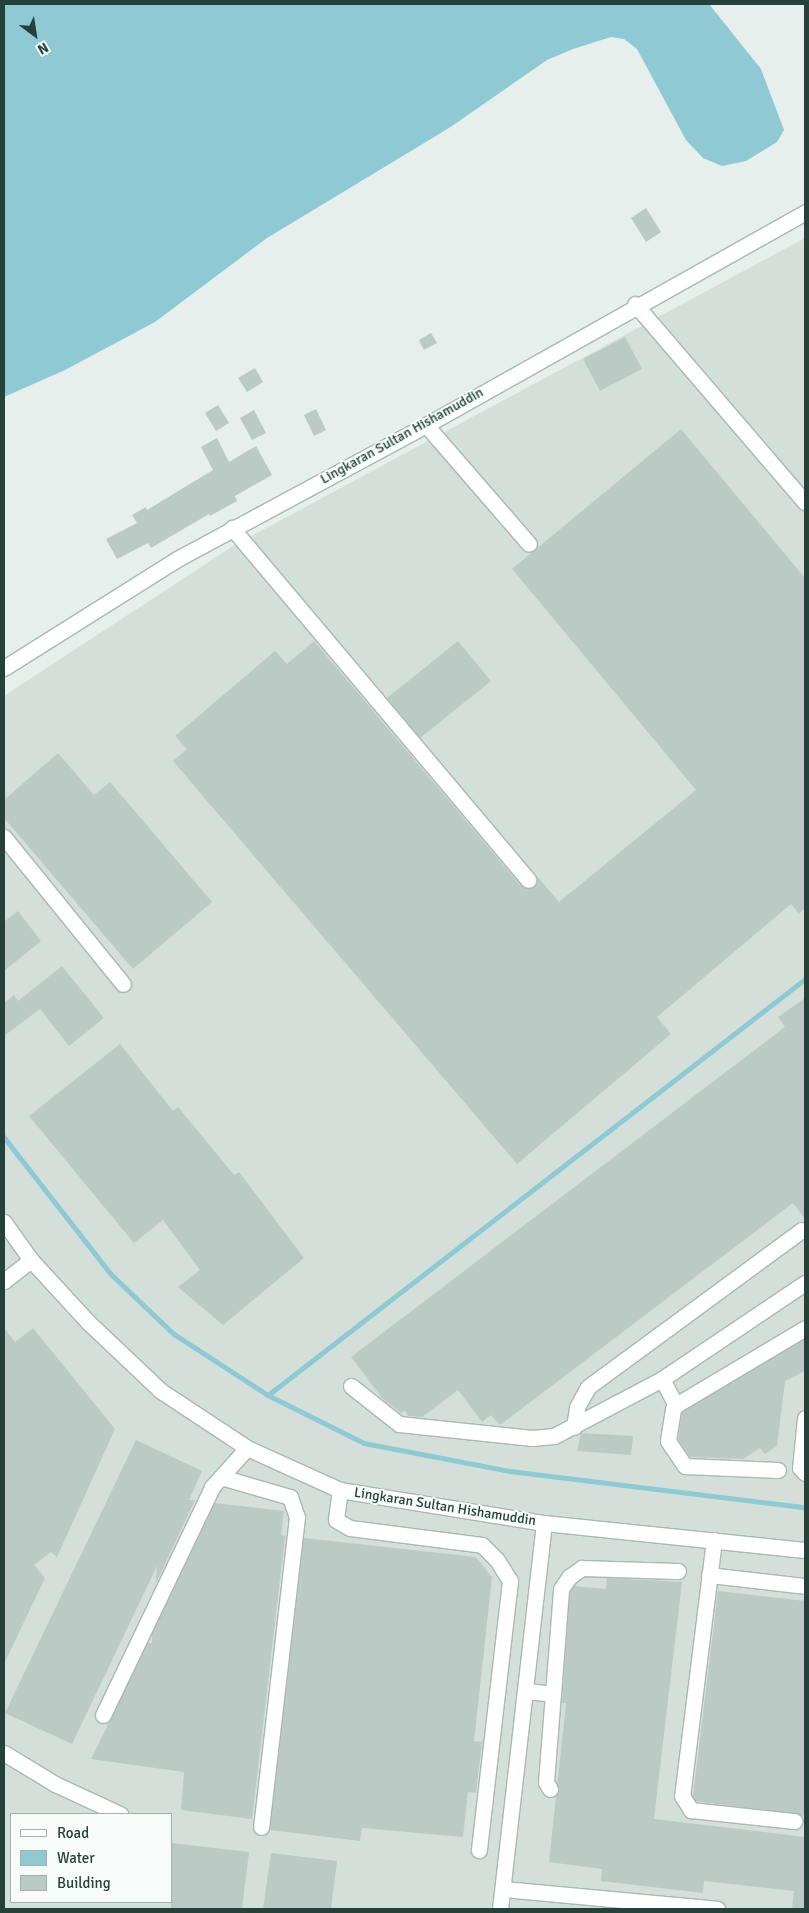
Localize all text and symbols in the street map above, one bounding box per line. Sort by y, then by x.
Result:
north arrow [10,10,60,60]
text: N [34,38,52,58]
street label: Lingkaran Sultan Hishamuddin [317,384,487,488]
street label: Lingkaran Sultan Hishamuddin [353,1484,537,1530]
legend [10,1813,172,1903]
text: Road [57,1824,89,1842]
text: Water [57,1849,95,1867]
text: Building [57,1874,111,1892]

